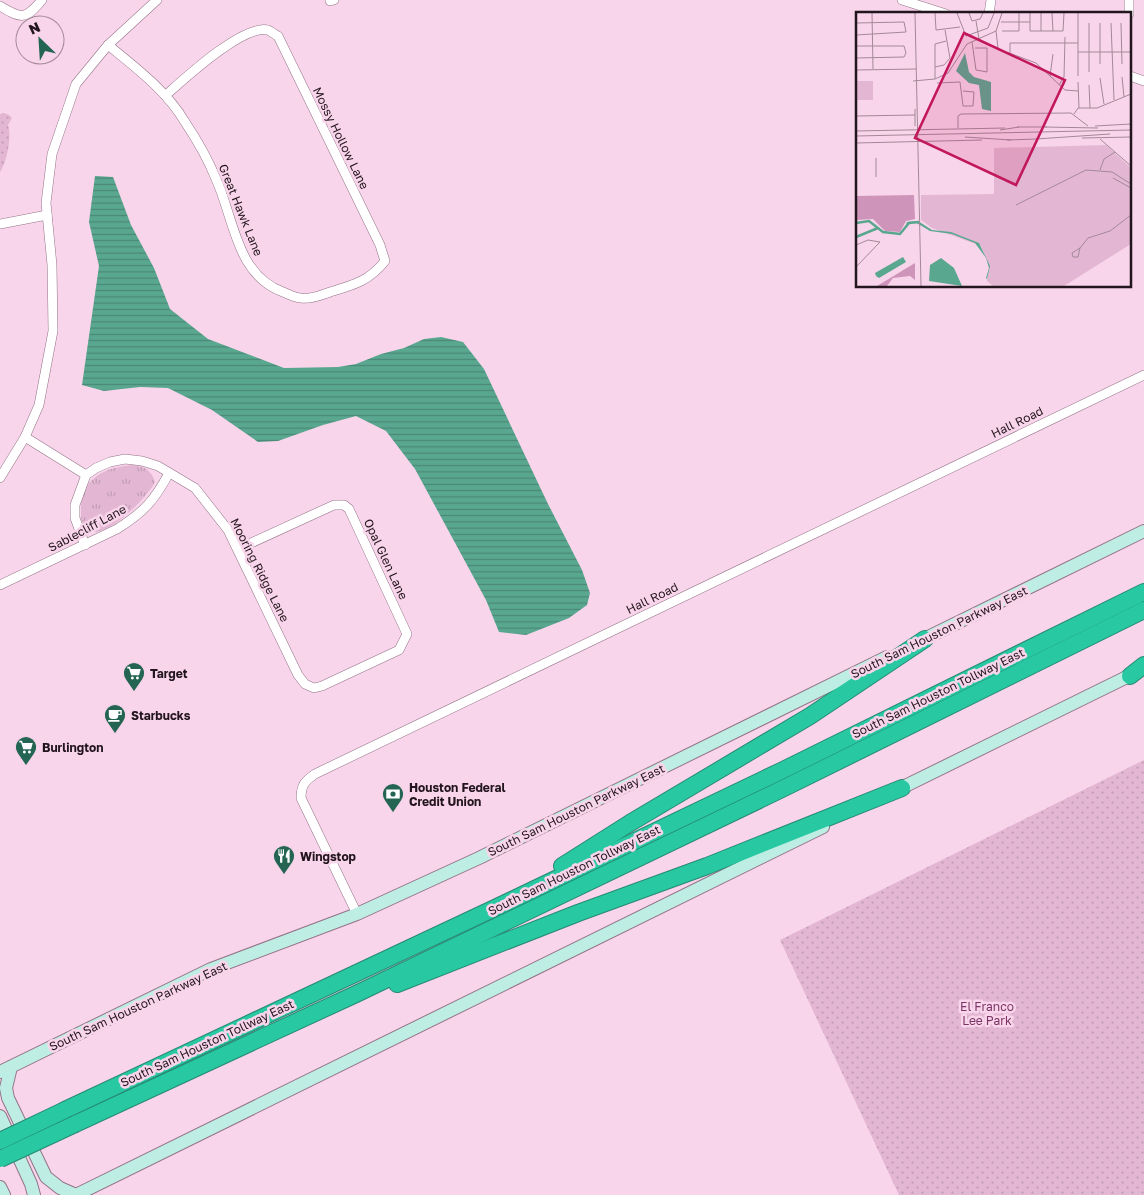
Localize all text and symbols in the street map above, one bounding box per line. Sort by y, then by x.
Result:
inset map [856,12,1132,288]
north arrow [15,15,65,65]
text: N [26,18,43,38]
street label: Mossy Hollow Lane [310,84,372,192]
street label: Great Hawk Lane [216,162,266,258]
street label: Hall Road [989,403,1045,441]
street label: Sablecliff Lane [45,501,129,555]
street label: Mooring Ridge Lane [227,516,293,624]
street label: Opal Glen Lane [361,516,411,602]
street label: Hall Road [624,579,680,617]
street label: South Sam Houston Parkway East [848,582,1030,681]
street label: South Sam Houston Tollway East [849,645,1027,741]
supermarket icon: Target [122,661,146,692]
place label: Target [150,666,188,681]
cafe icon: Starbucks [103,703,127,734]
place label: Starbucks [131,708,191,723]
supermarket icon: Burlington [14,735,38,766]
place label: Burlington [42,740,104,755]
street label: South Sam Houston Parkway East [485,760,667,859]
place label: Houston Federal Credit Union [409,780,505,809]
bank icon: Houston Federal Credit Union [381,782,405,813]
street label: South Sam Houston Tollway East [485,822,663,918]
restaurant icon: Wingstop [272,844,296,875]
place label: Wingstop [300,849,357,864]
street label: South Sam Houston Parkway East [47,958,230,1054]
street label: South Sam Houston Tollway East [118,996,296,1090]
park label: El Franco Lee Park [960,999,1014,1028]

